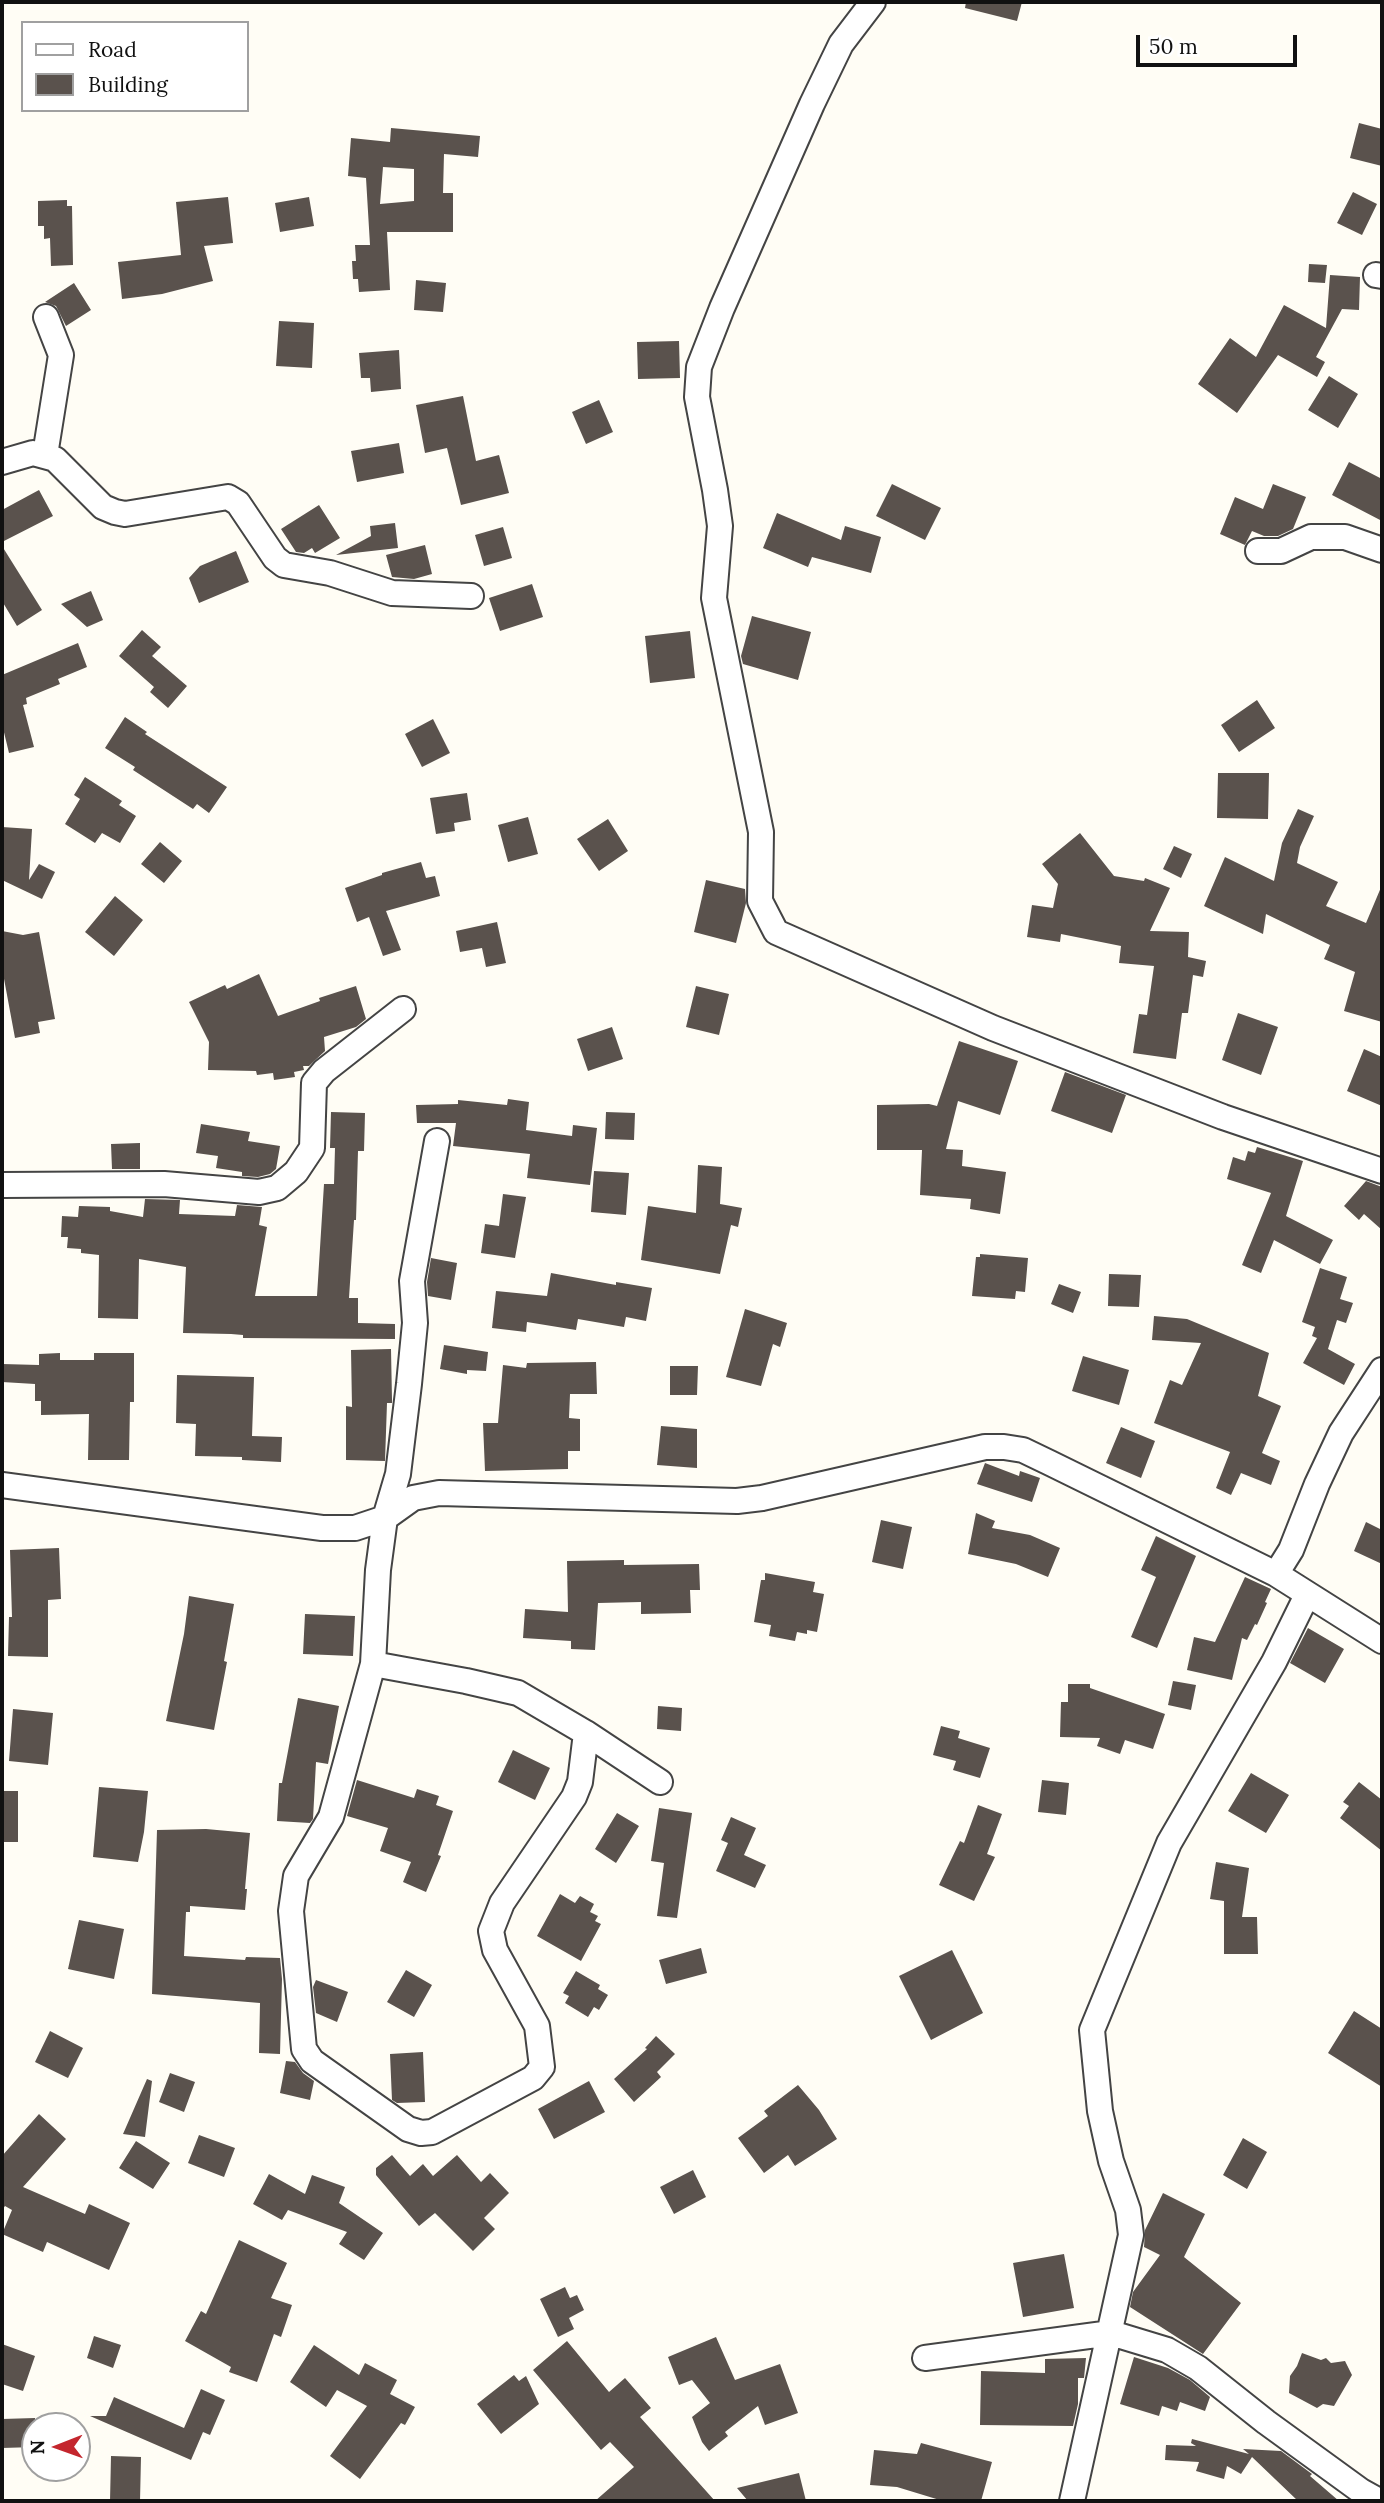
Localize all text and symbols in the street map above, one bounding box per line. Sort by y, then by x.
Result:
legend [21,21,248,112]
scale bar [1139,21,1300,65]
text: 50 m [1149,33,1198,60]
text: Road [88,36,137,63]
text: Building [88,71,168,98]
north arrow [21,2412,91,2482]
text: N [25,2440,49,2455]

